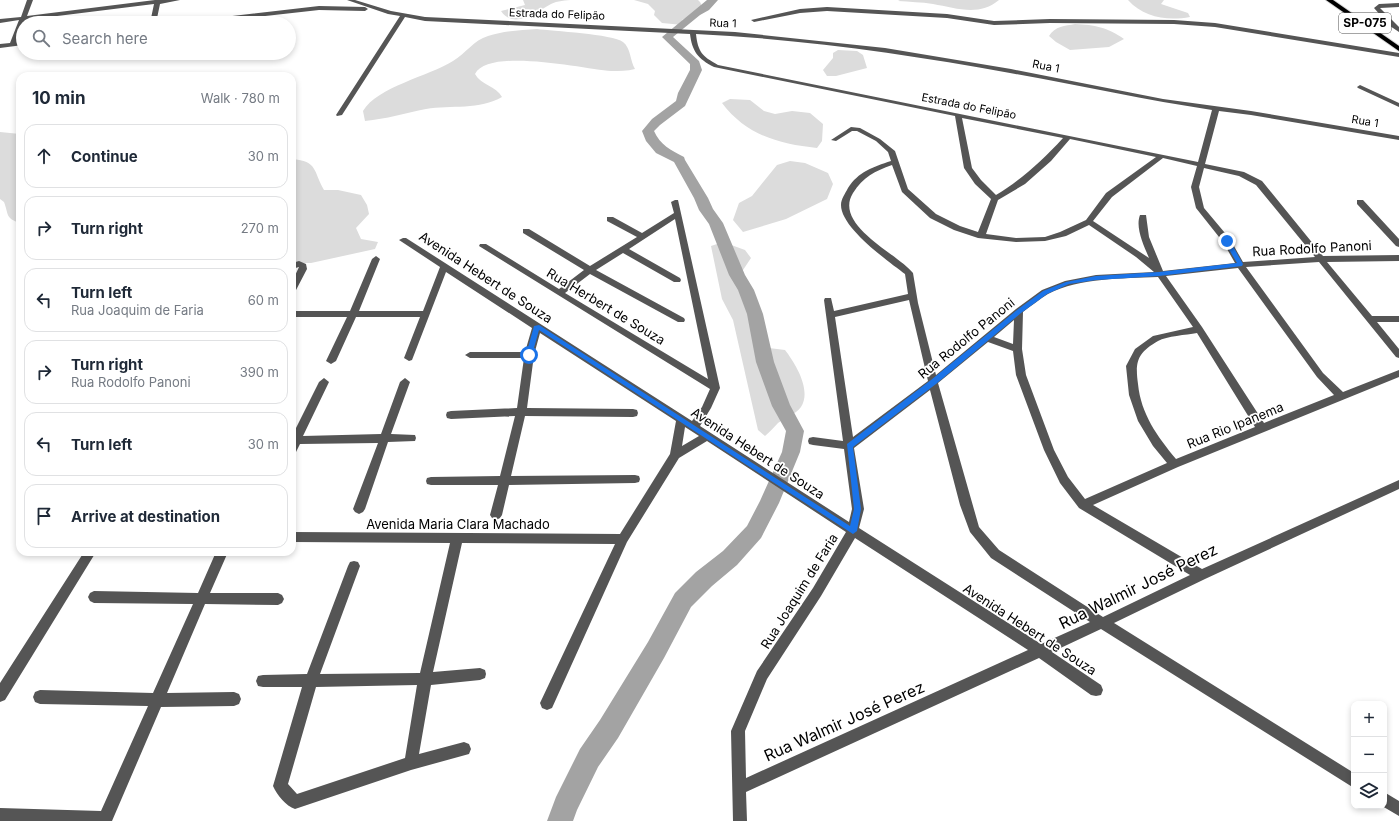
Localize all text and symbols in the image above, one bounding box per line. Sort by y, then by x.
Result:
street label: Estrada do Felipão [509,5,606,23]
road number: SP-075 [1339,13,1391,33]
search box [16,16,296,60]
street label: Rua 1 [709,16,737,30]
icon: search [30,27,52,49]
text: Search here [62,29,148,48]
street label: Rua 1 [1031,57,1061,75]
text: 10 min [32,88,86,108]
text: Walk · 780 m [201,90,280,106]
street label: Estrada do Felipão [920,90,1018,122]
street label: Rua 1 [1350,112,1380,130]
icon: ahead [33,145,55,167]
text: Continue [71,147,138,166]
text: 30 m [248,148,279,164]
icon: right [33,217,55,239]
text: Turn right [71,219,143,238]
text: 270 m [241,220,279,236]
street label: Avenida Hebert de Souza [416,228,556,326]
route end [1218,232,1236,250]
street label: Rua Rodolfo Panoni [1252,237,1372,259]
street label: Rua Herbert de Souza [544,264,668,348]
text: Turn left [71,283,132,302]
icon: left [33,289,55,311]
text: 60 m [248,292,279,308]
street label: Rua Rodolfo Panoni [914,294,1018,382]
text: Rua Joaquim de Faria [71,302,204,318]
route start [520,346,538,364]
text: Turn right [71,355,143,374]
icon: right [33,361,55,383]
text: 390 m [240,364,279,380]
text: Rua Rodolfo Panoni [71,374,191,390]
street label: Rua Rio Ipanema [1184,398,1286,452]
street label: Avenida Hebert de Souza [688,404,828,502]
icon: left [33,433,55,455]
text: Turn left [71,435,132,454]
text: 30 m [248,436,279,452]
icon: arrive [33,505,55,527]
text: Arrive at destination [71,507,220,526]
street label: Avenida Maria Clara Machado [366,516,550,532]
street label: Rua Joaquim de Faria [757,530,841,652]
street label: Rua Walmir José Perez [1056,539,1220,633]
street label: Avenida Hebert de Souza [960,580,1100,678]
street label: Rua Walmir José Perez [761,677,927,765]
map controls [1351,701,1387,809]
button: + [1351,701,1387,737]
button: − [1351,737,1387,773]
button: layers [1351,773,1387,809]

